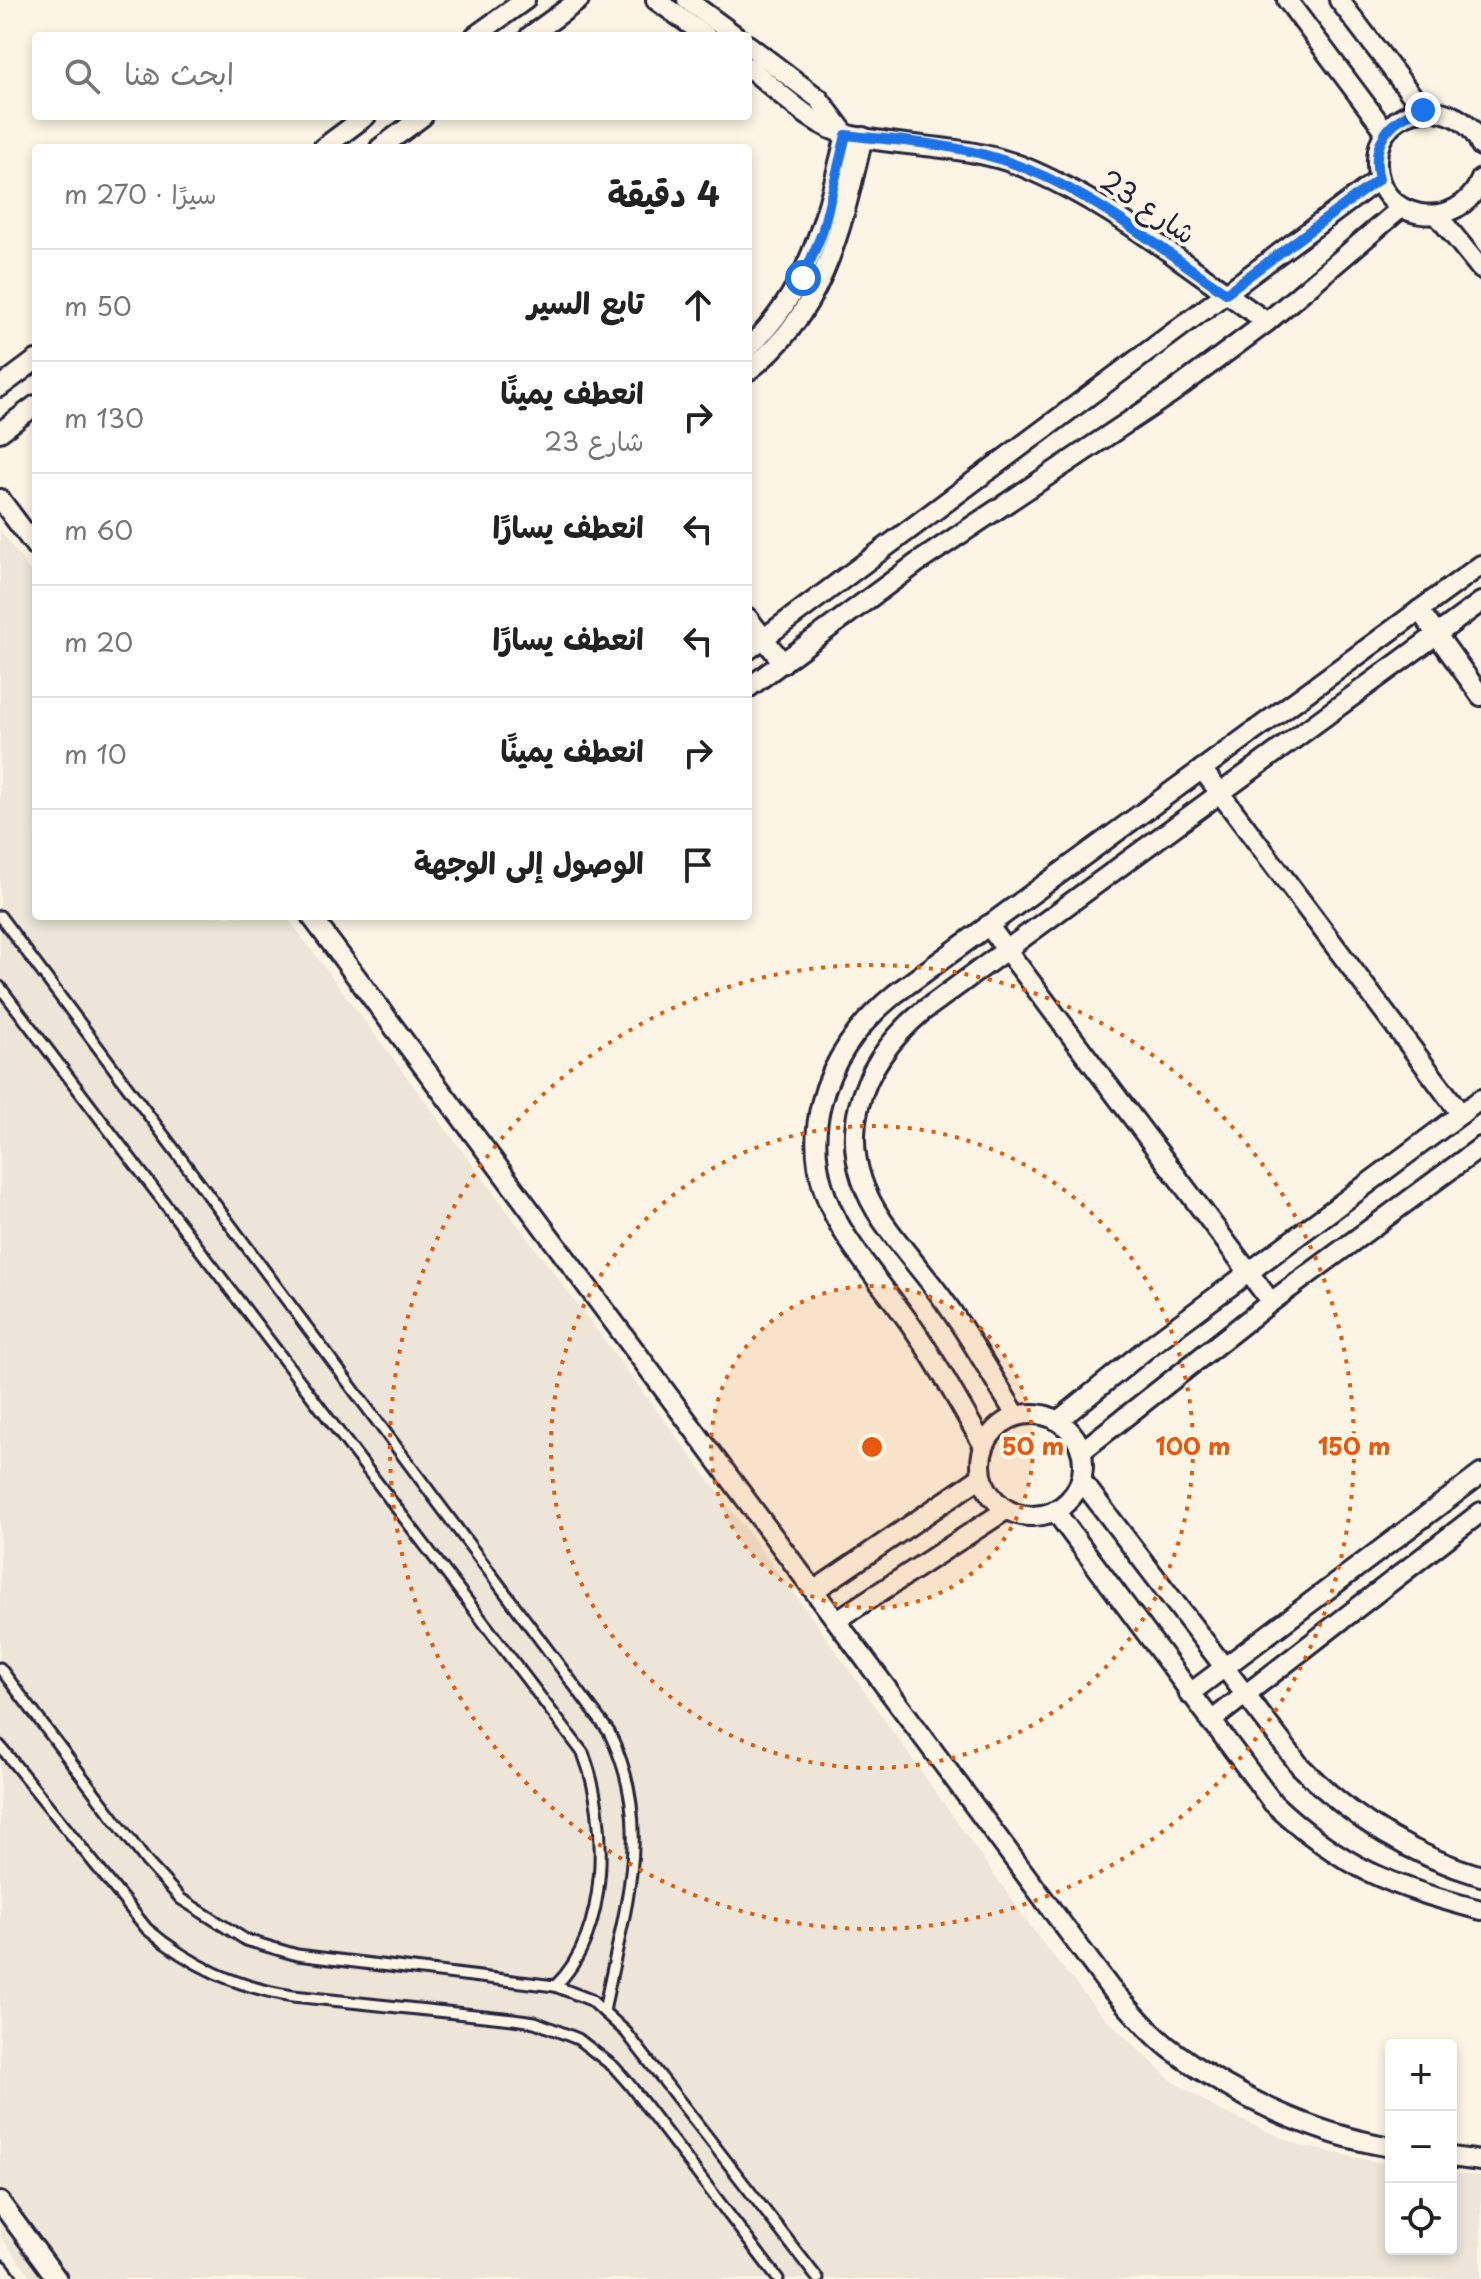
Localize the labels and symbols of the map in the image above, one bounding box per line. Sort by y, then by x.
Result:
route end [1405,92,1441,128]
street label: شارع 23 [1092,158,1205,254]
route start [785,260,821,296]
text: 50 m [1002,1427,1064,1463]
text: 100 m [1156,1427,1230,1463]
text: 150 m [1318,1427,1390,1463]
centre of rings [858,1433,886,1461]

